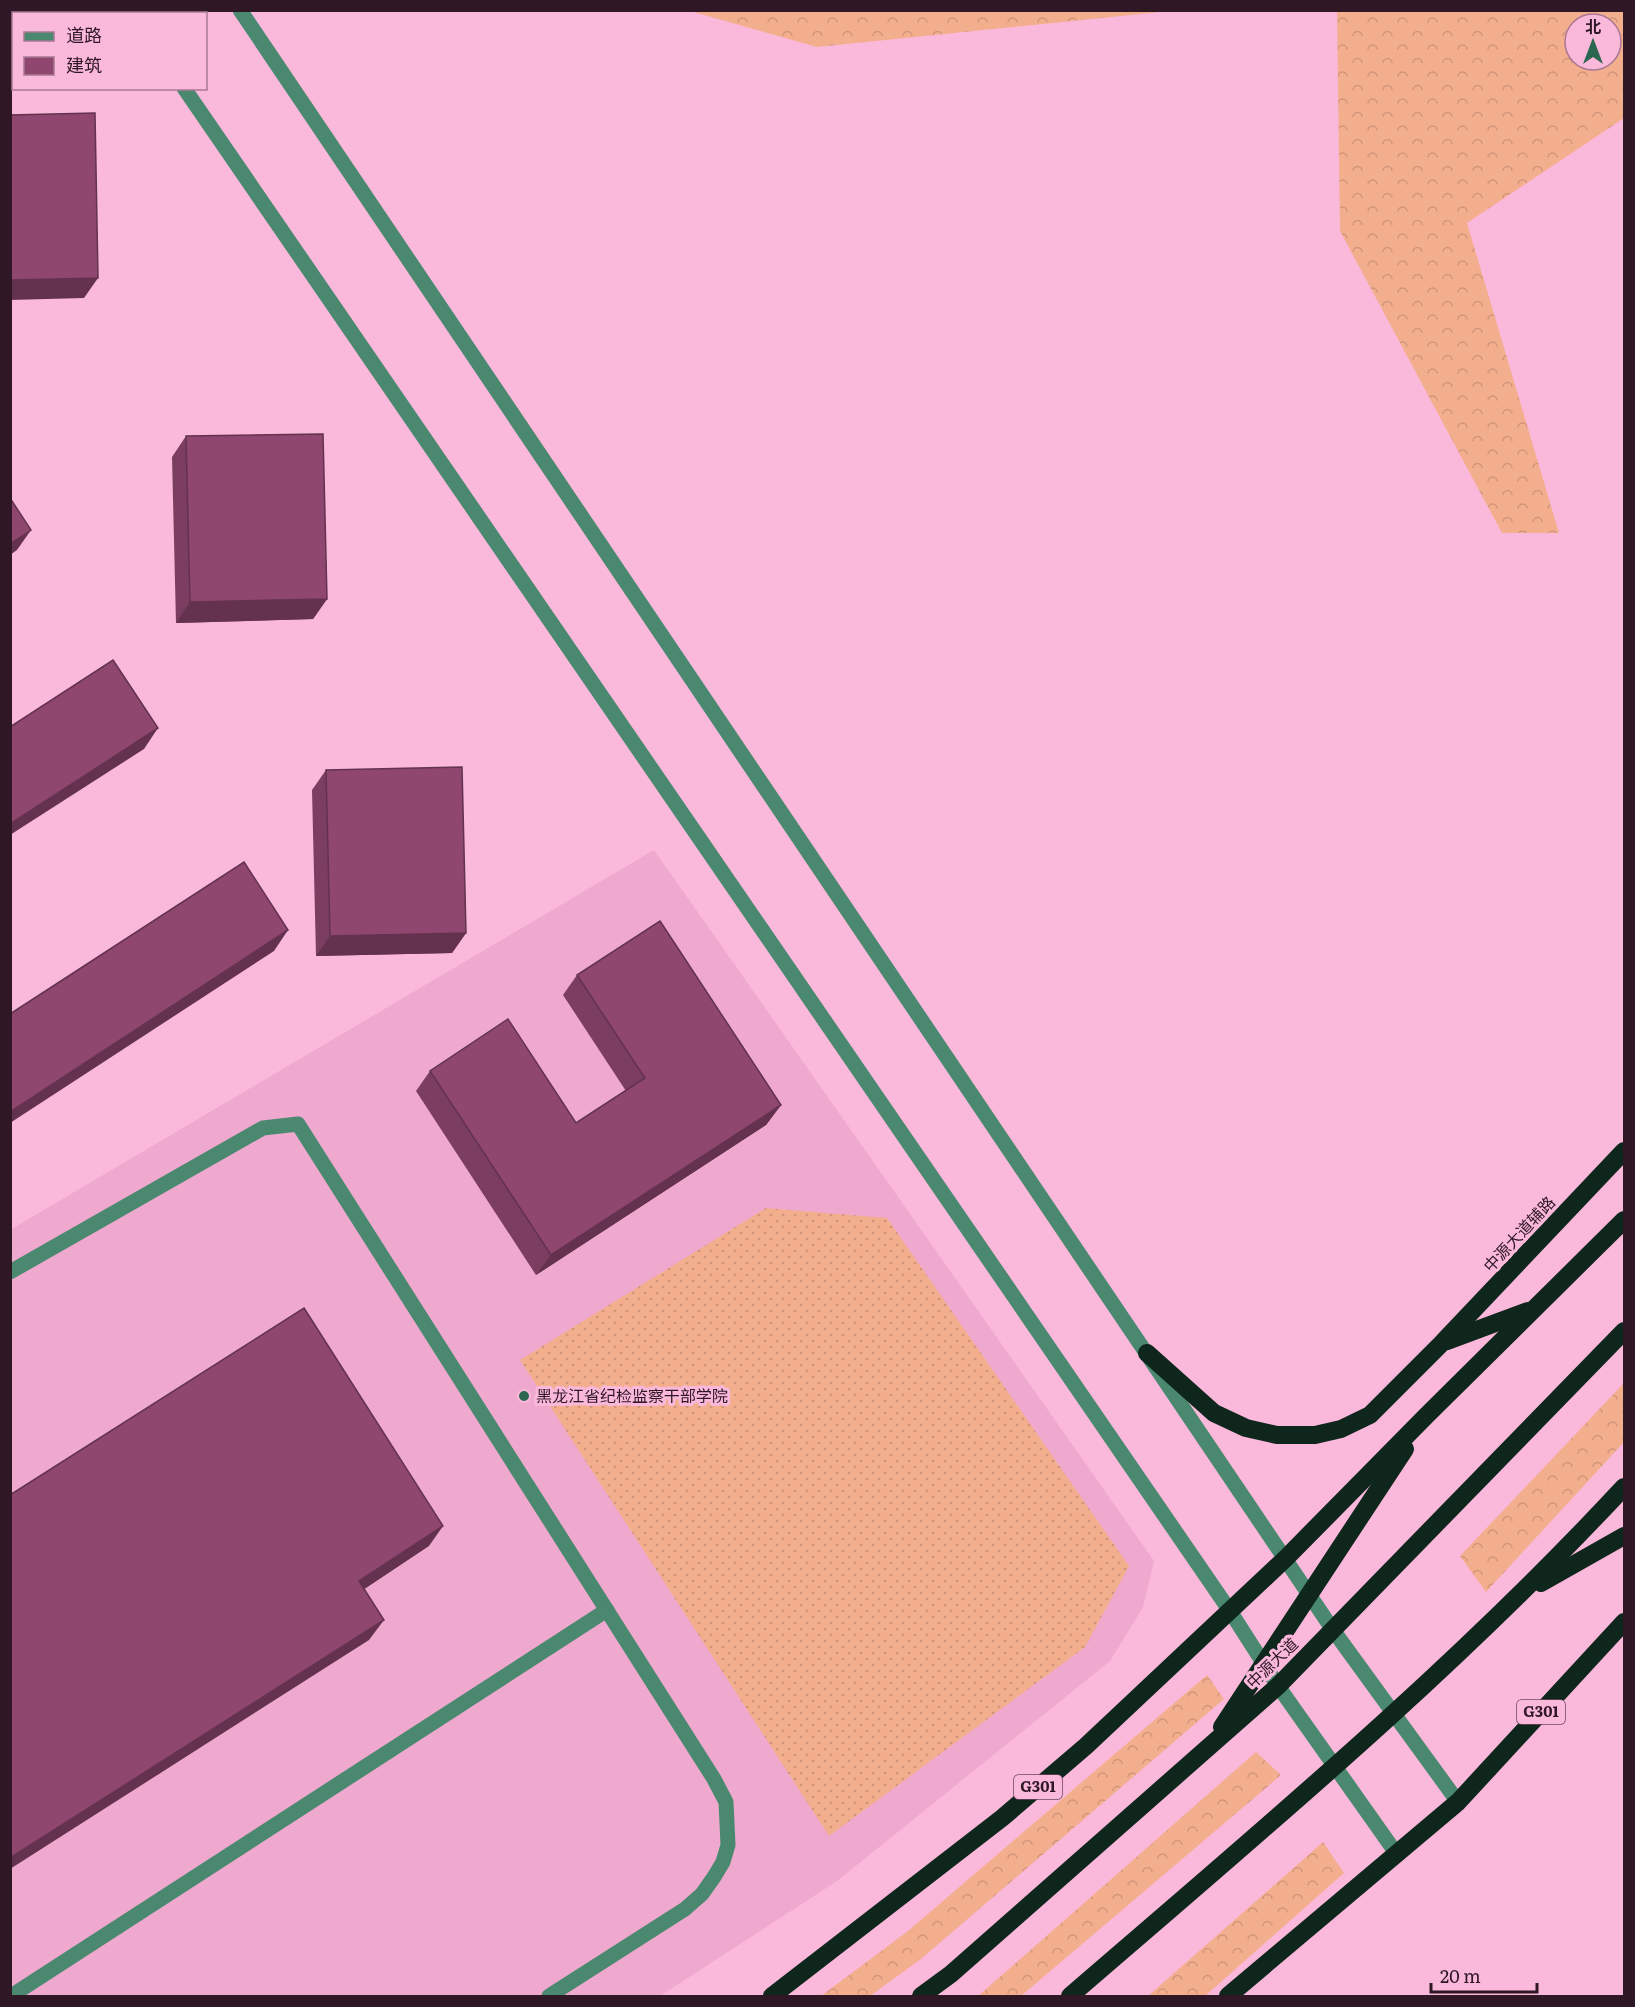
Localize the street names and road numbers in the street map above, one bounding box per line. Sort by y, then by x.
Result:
street label: 中源大道辅路 [1477,1190,1560,1277]
street label: 中源大道 [1240,1631,1303,1693]
road number: G301 [1517,1700,1565,1724]
road number: G301 [1014,1775,1062,1799]

